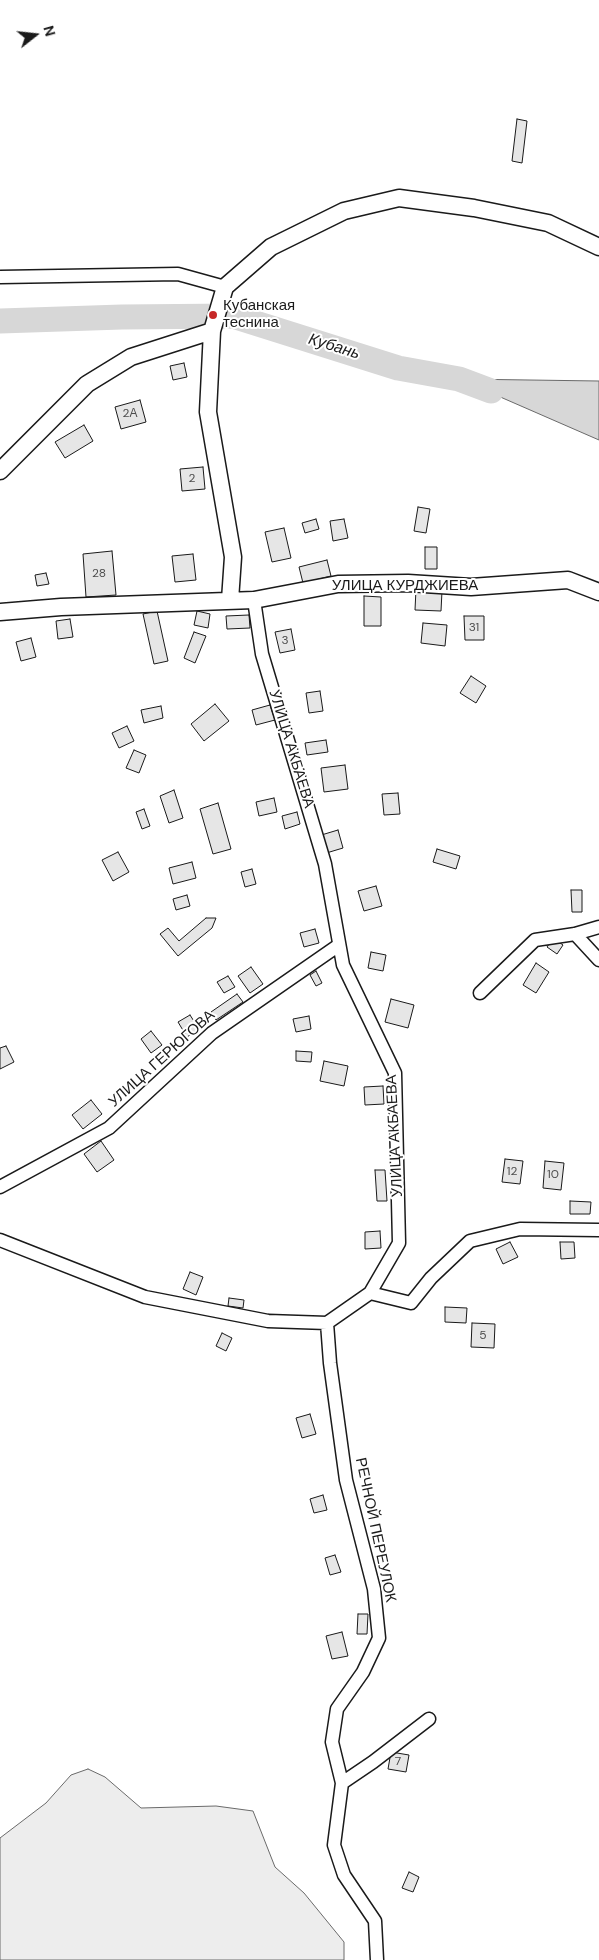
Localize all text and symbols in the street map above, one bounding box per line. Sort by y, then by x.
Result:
north arrow [10,10,60,60]
text: N [39,23,59,38]
place label: Кубанская теснина [223,297,295,332]
marker: Кубанская теснина [207,309,219,321]
water label: Кубань [306,330,362,364]
house number: 2А [123,407,137,421]
house number: 2 [189,472,195,486]
house number: 28 [92,567,106,581]
street label: УЛИЦА КУРДЖИЕВА [332,577,478,595]
house number: 31 [469,621,479,635]
house number: 3 [281,634,289,648]
street label: УЛИЦА АКБАЕВА [264,688,318,810]
street label: УЛИЦА ГЕРЮГОВА [105,1007,219,1111]
street label: УЛИЦА АКБАЕВА [383,1074,407,1198]
house number: 12 [507,1165,517,1179]
house number: 10 [547,1168,559,1182]
house number: 5 [479,1329,487,1343]
street label: РЕЧНОЙ ПЕРЕУЛОК [351,1456,399,1604]
house number: 7 [395,1755,401,1769]

